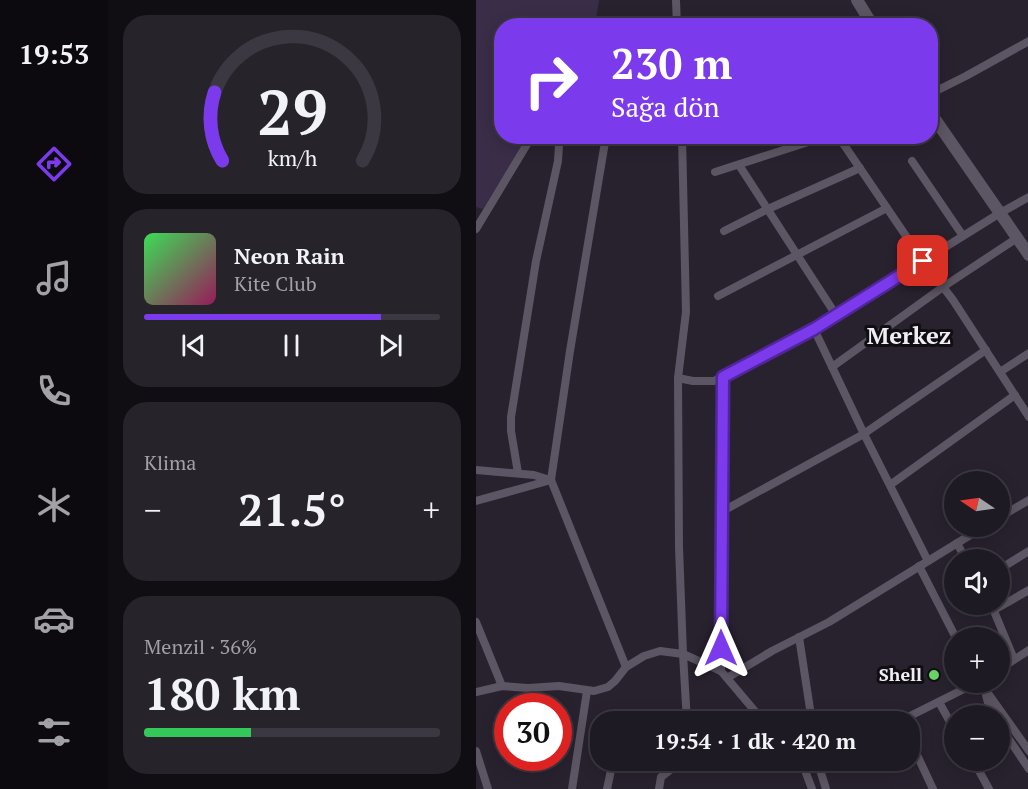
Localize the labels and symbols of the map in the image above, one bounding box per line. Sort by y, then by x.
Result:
pin [897,235,948,286]
district label: Merkez [867,319,951,351]
north arrow [944,471,1010,537]
position arrow [689,616,753,680]
place label: Shell [879,662,922,686]
marker: Shell [927,668,941,682]
speed limit sign: 30 [494,693,572,771]

